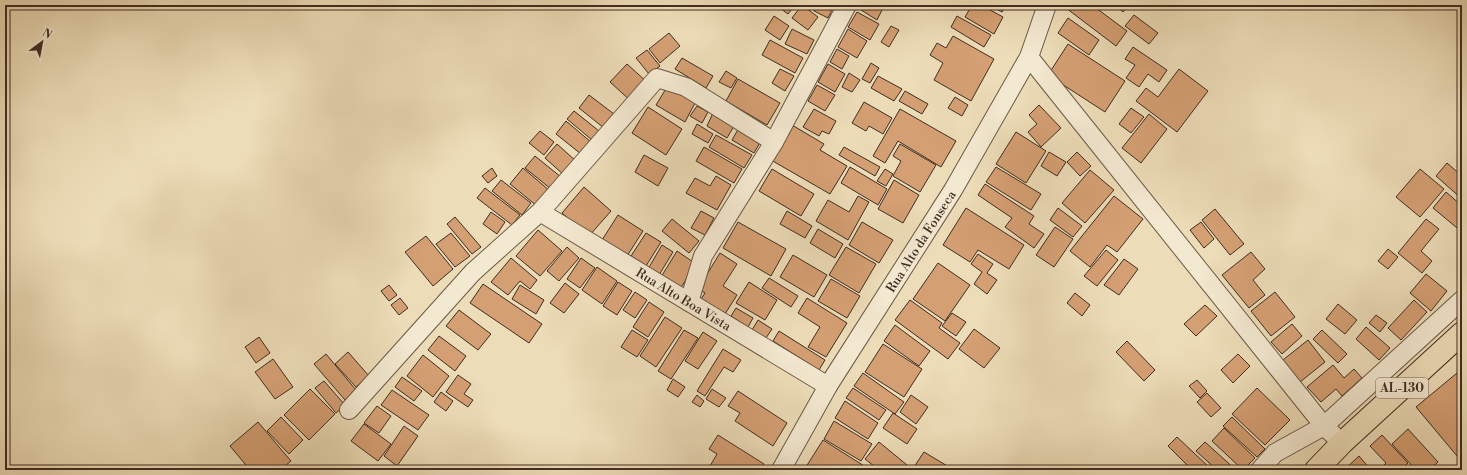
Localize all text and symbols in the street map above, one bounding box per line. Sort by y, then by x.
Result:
north arrow [22,22,62,62]
text: N [39,26,54,43]
street label: Rua Alto da Fonseca [883,187,960,296]
street label: Rua Alto Boa Vista [633,265,734,335]
road number: AL-130 [1376,378,1428,398]

